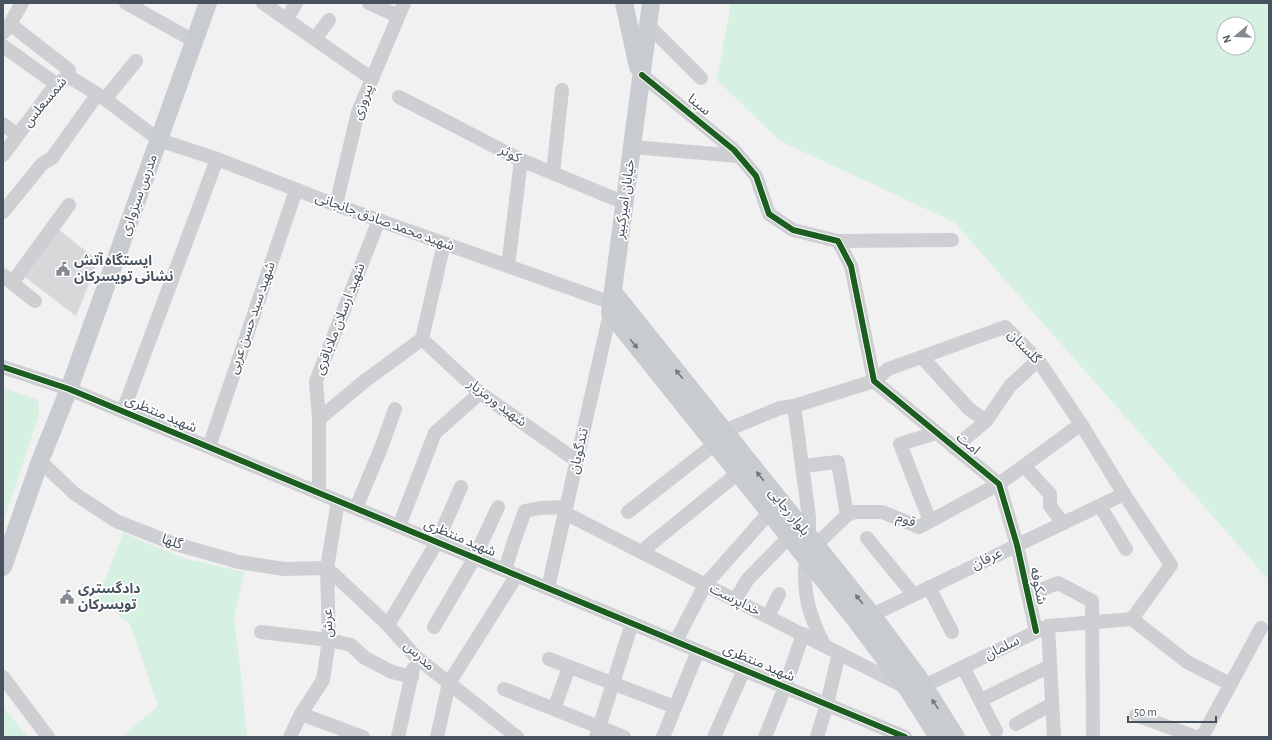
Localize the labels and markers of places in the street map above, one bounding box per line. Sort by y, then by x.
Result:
place label: ایستگاه آتش نشانی تویسرکان [74,252,173,285]
public building icon: ایستگاه آتش نشانی تویسرکان [55,261,71,277]
place label: دادگستری تویسرکان [78,580,140,613]
public building icon: دادگستری تویسرکان [59,589,75,605]

